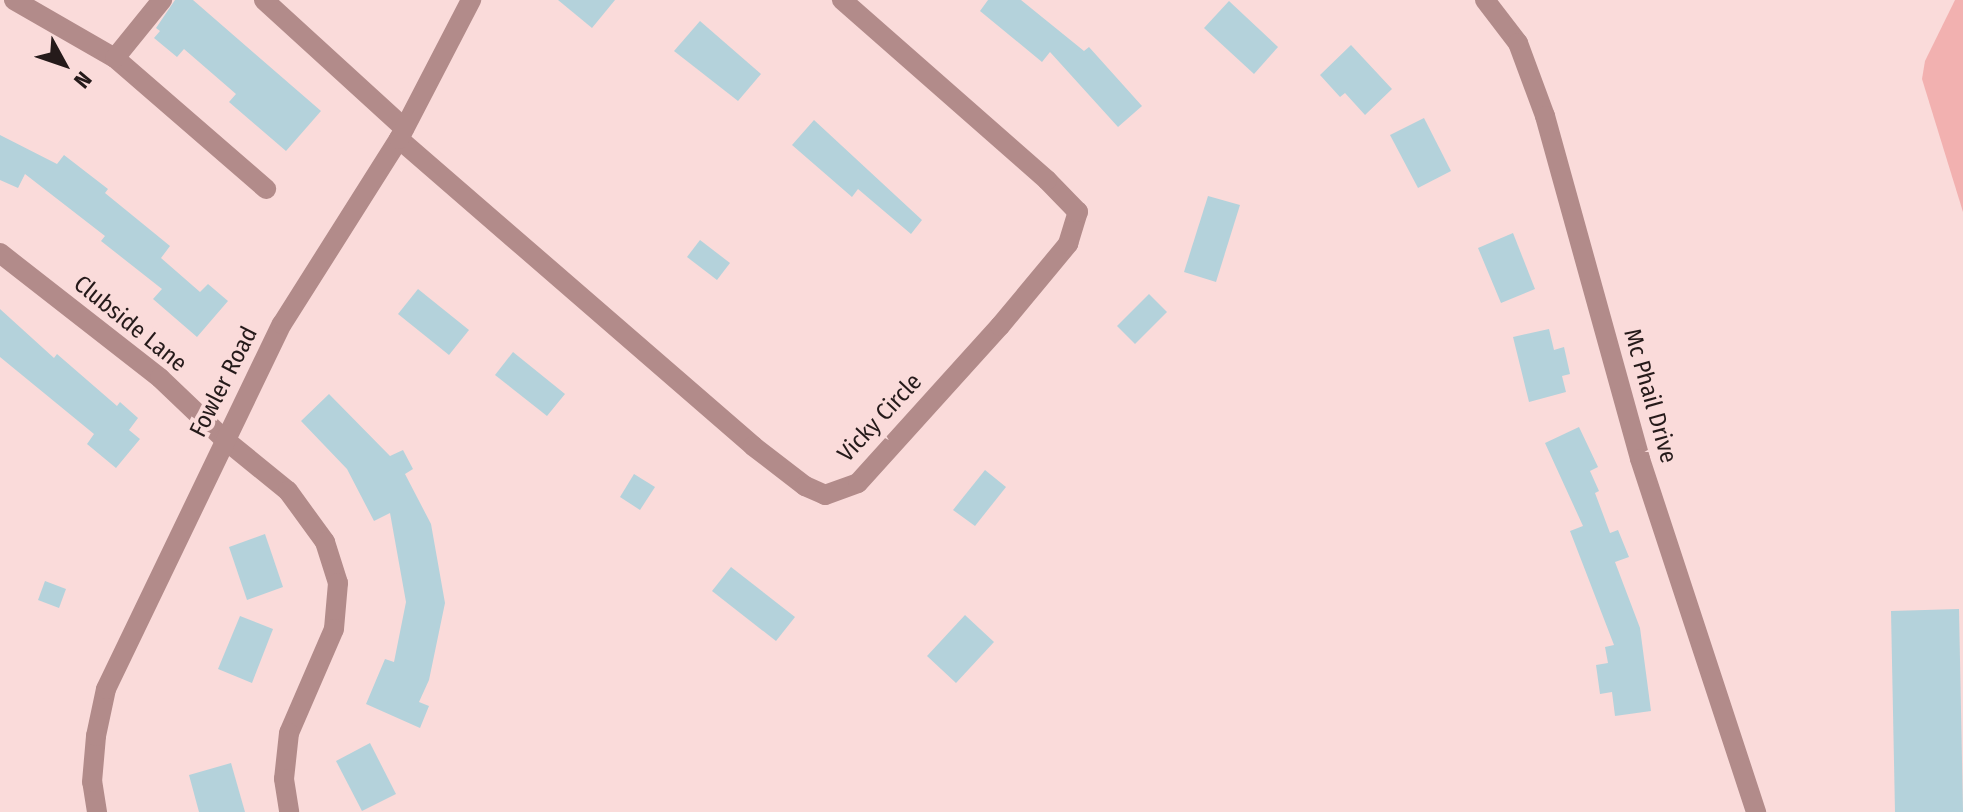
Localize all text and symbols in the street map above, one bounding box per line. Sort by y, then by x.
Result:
north arrow [24,24,104,104]
text: N [68,66,97,93]
street label: Clubside Lane [68,270,192,378]
street label: Fowler Road [184,322,264,442]
street label: Mc Phail Drive [1617,326,1683,466]
street label: Vicky Circle [832,368,928,468]

